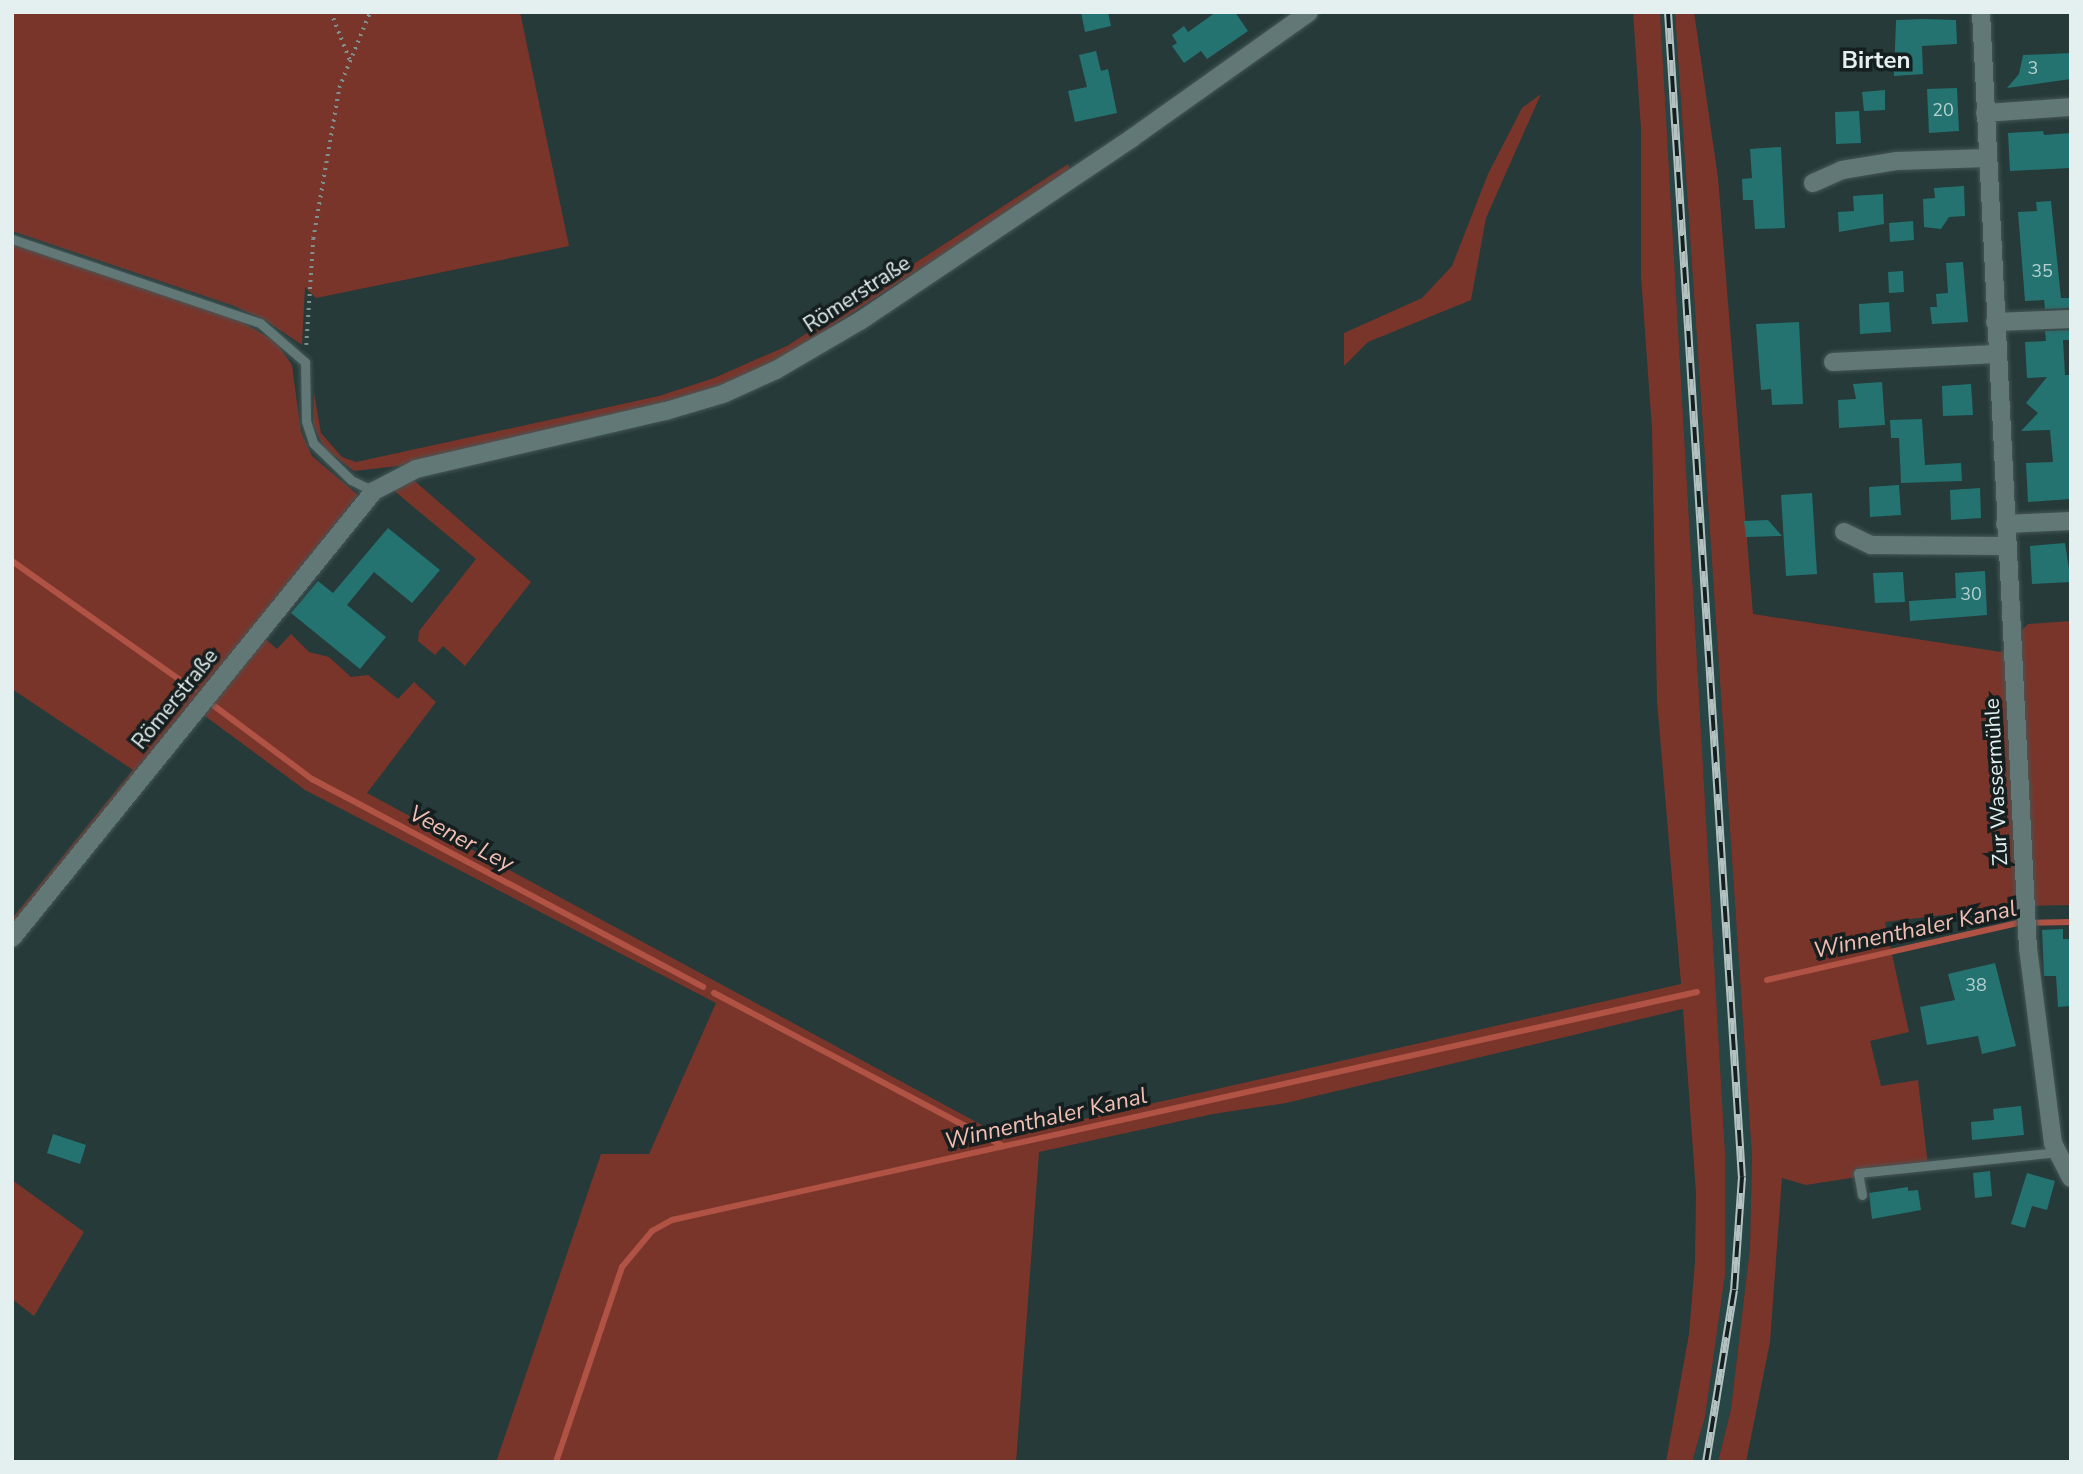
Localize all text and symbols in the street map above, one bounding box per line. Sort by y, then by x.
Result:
district label: Birten [1842,47,1910,75]
house number: 3 [2028,57,2038,79]
house number: 20 [1932,99,1954,121]
street label: Römerstraße [799,250,915,338]
house number: 35 [2031,260,2053,282]
house number: 30 [1960,583,1982,605]
street label: Römerstraße [127,644,223,754]
street label: Zur Wassermühle [1979,698,2013,866]
water label: Veener Ley [404,800,518,878]
water label: Winnenthaler Kanal [1811,895,2019,965]
house number: 38 [1965,974,1987,996]
water label: Winnenthaler Kanal [942,1082,1150,1156]

